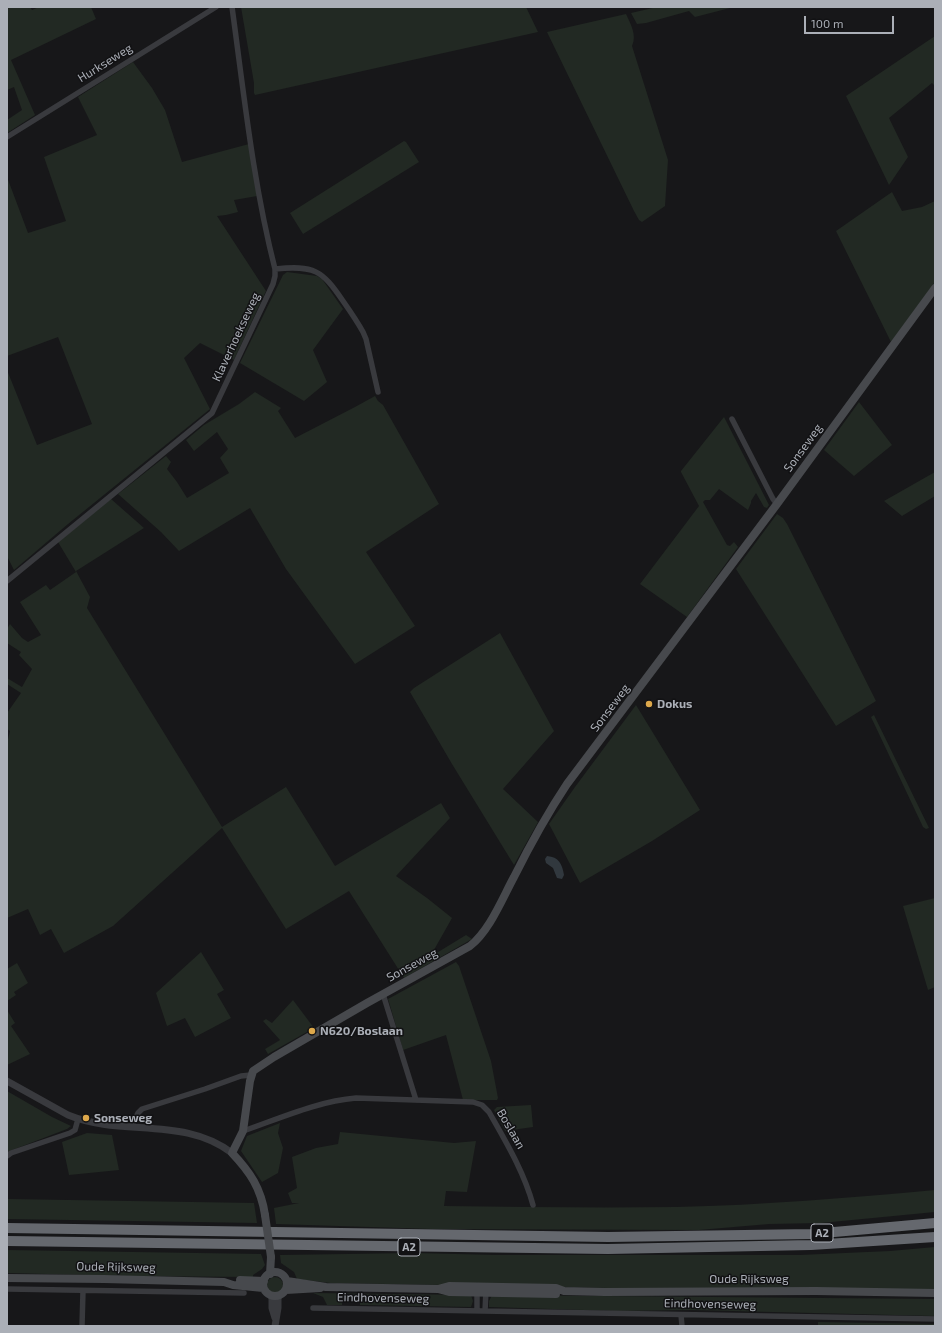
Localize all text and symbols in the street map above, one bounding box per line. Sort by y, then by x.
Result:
scale bar [806,8,896,34]
text: 100 m [811,16,843,30]
street label: Hurkseweg [75,41,135,85]
street label: Klaverhoekseweg [209,290,263,384]
street label: Sonseweg [781,421,825,475]
street label: Sonseweg [587,681,633,735]
place label: Dokus [657,697,692,711]
marker: Dokus [644,699,654,709]
street label: Sonseweg [384,945,440,985]
place label: N620/Boslaan [320,1024,403,1038]
marker: N620/Boslaan [307,1026,317,1036]
street label: Boslaan [494,1106,528,1152]
place label: Sonseweg [94,1111,152,1125]
marker: Sonseweg [81,1113,91,1123]
road number: A2 [811,1224,833,1242]
road number: A2 [398,1238,420,1256]
street label: Oude Rijksweg [76,1259,156,1275]
street label: Oude Rijksweg [709,1272,789,1286]
street label: Eindhovenseweg [337,1290,429,1306]
street label: Eindhovenseweg [664,1296,756,1312]

